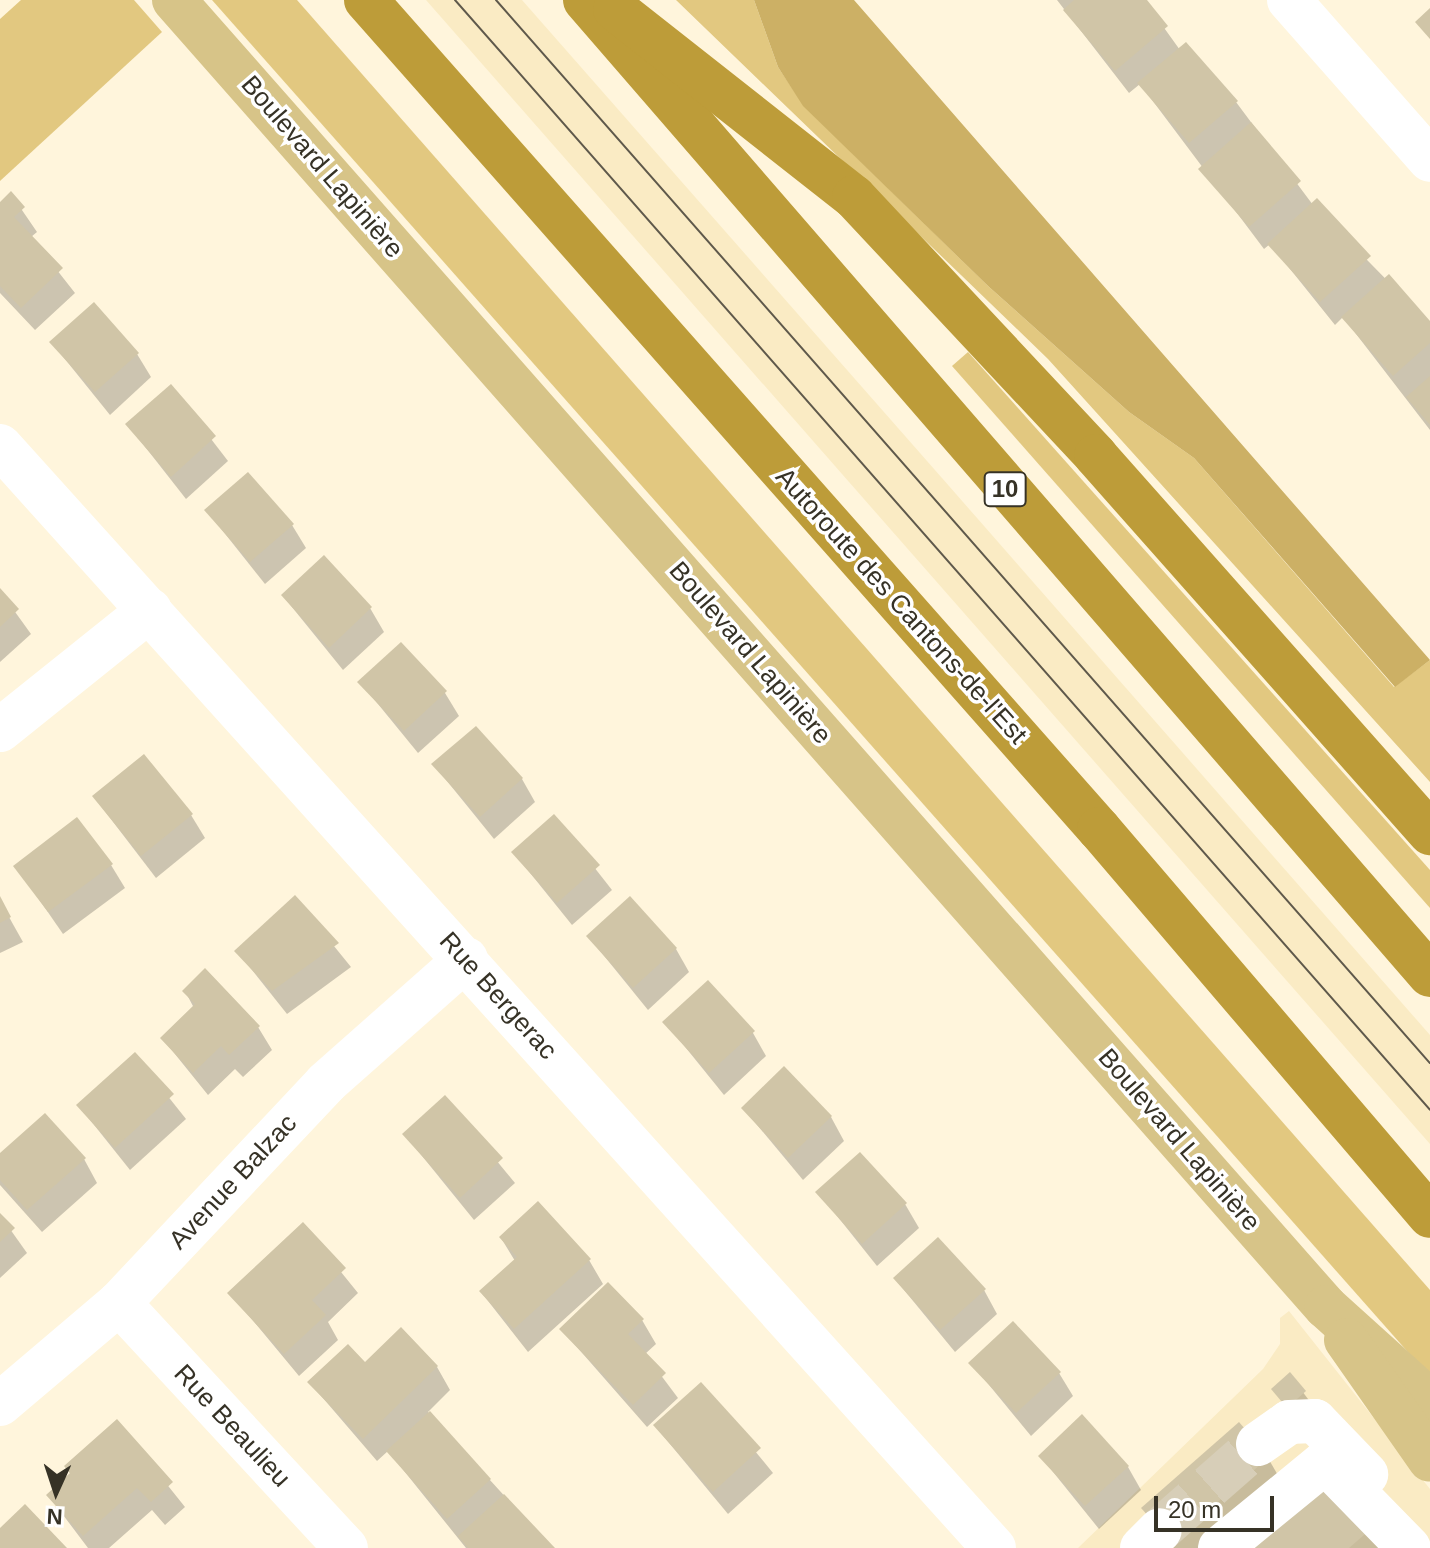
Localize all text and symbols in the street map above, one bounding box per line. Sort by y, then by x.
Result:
street label: Boulevard Lapinière [234,69,410,265]
street label: Autoroute des Cantons-de-l'Est [769,462,1033,750]
road number: 10 [983,469,1027,509]
street label: Boulevard Lapinière [662,555,838,751]
street label: Rue Bergerac [433,926,563,1066]
street label: Boulevard Lapinière [1091,1042,1267,1238]
street label: Avenue Balzac [163,1108,303,1256]
street label: Rue Beaulieu [167,1358,297,1494]
north arrow [16,1452,96,1532]
scale bar [1158,1480,1278,1530]
text: 20 m [1168,1496,1221,1523]
text: N [46,1504,63,1529]

